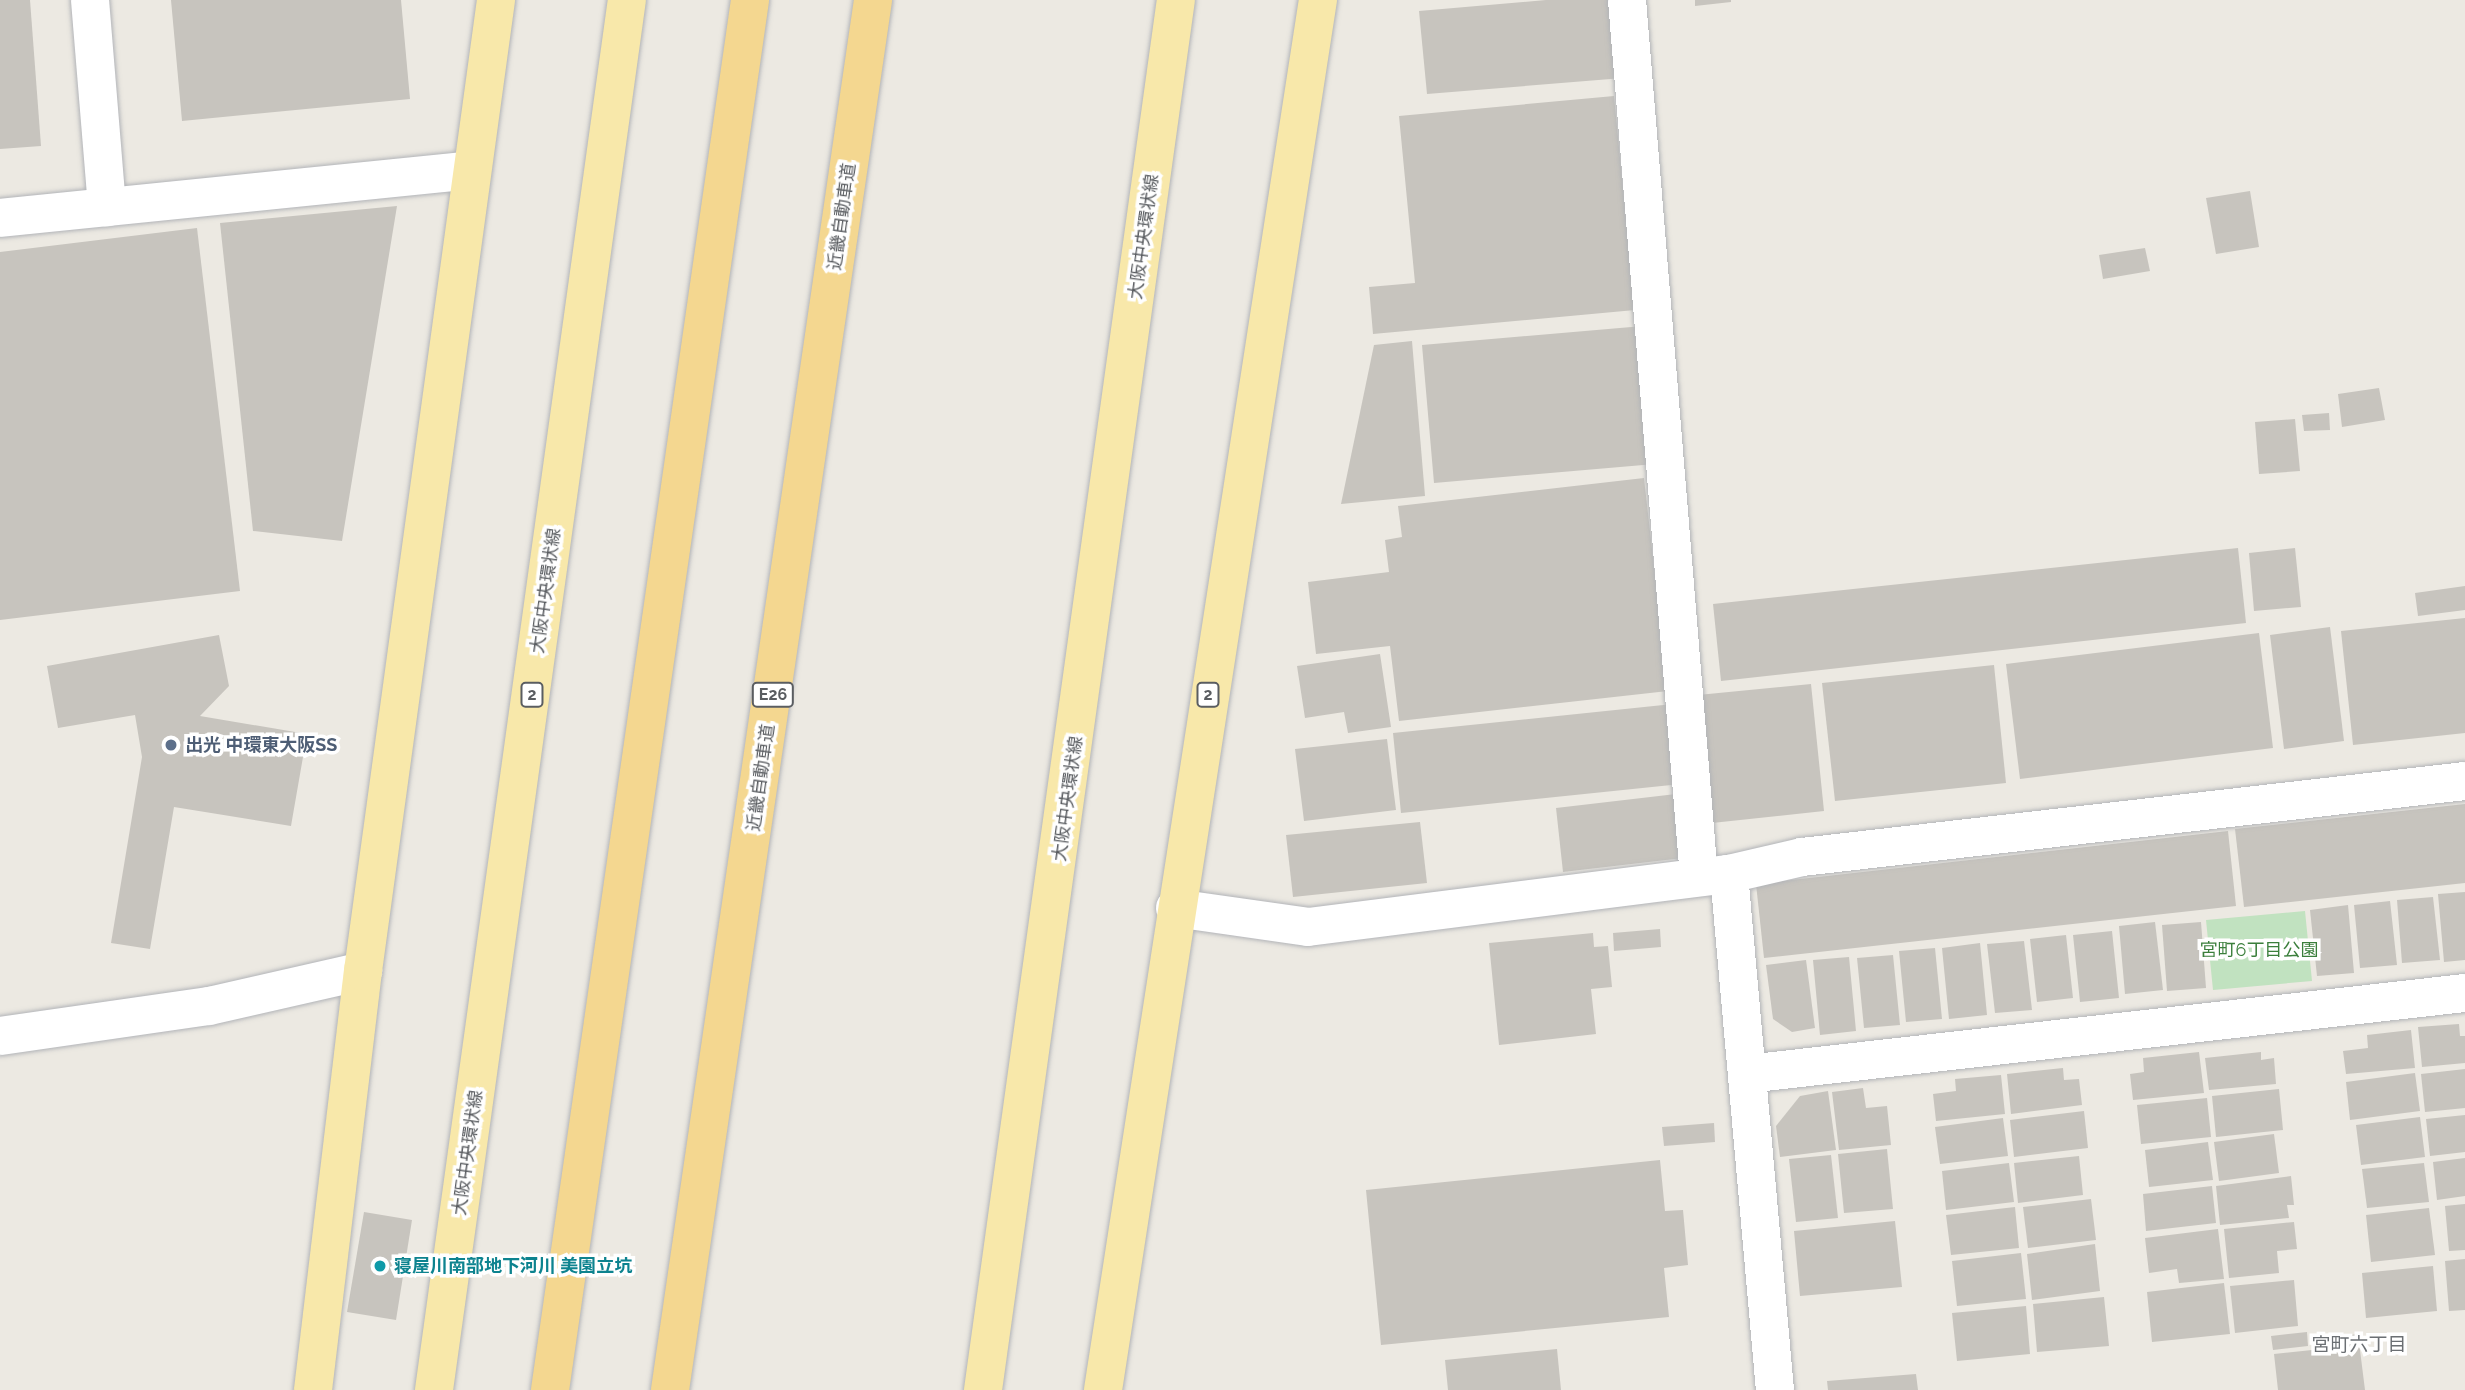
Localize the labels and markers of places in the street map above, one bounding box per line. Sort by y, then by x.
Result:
place label: 出光 中環東大阪SS [185,734,337,756]
marker: 出光 中環東大阪SS [163,737,179,753]
place label: 寝屋川南部地下河川 美園立坑 [394,1255,632,1277]
marker: 寝屋川南部地下河川 美園立坑 [372,1258,388,1274]

